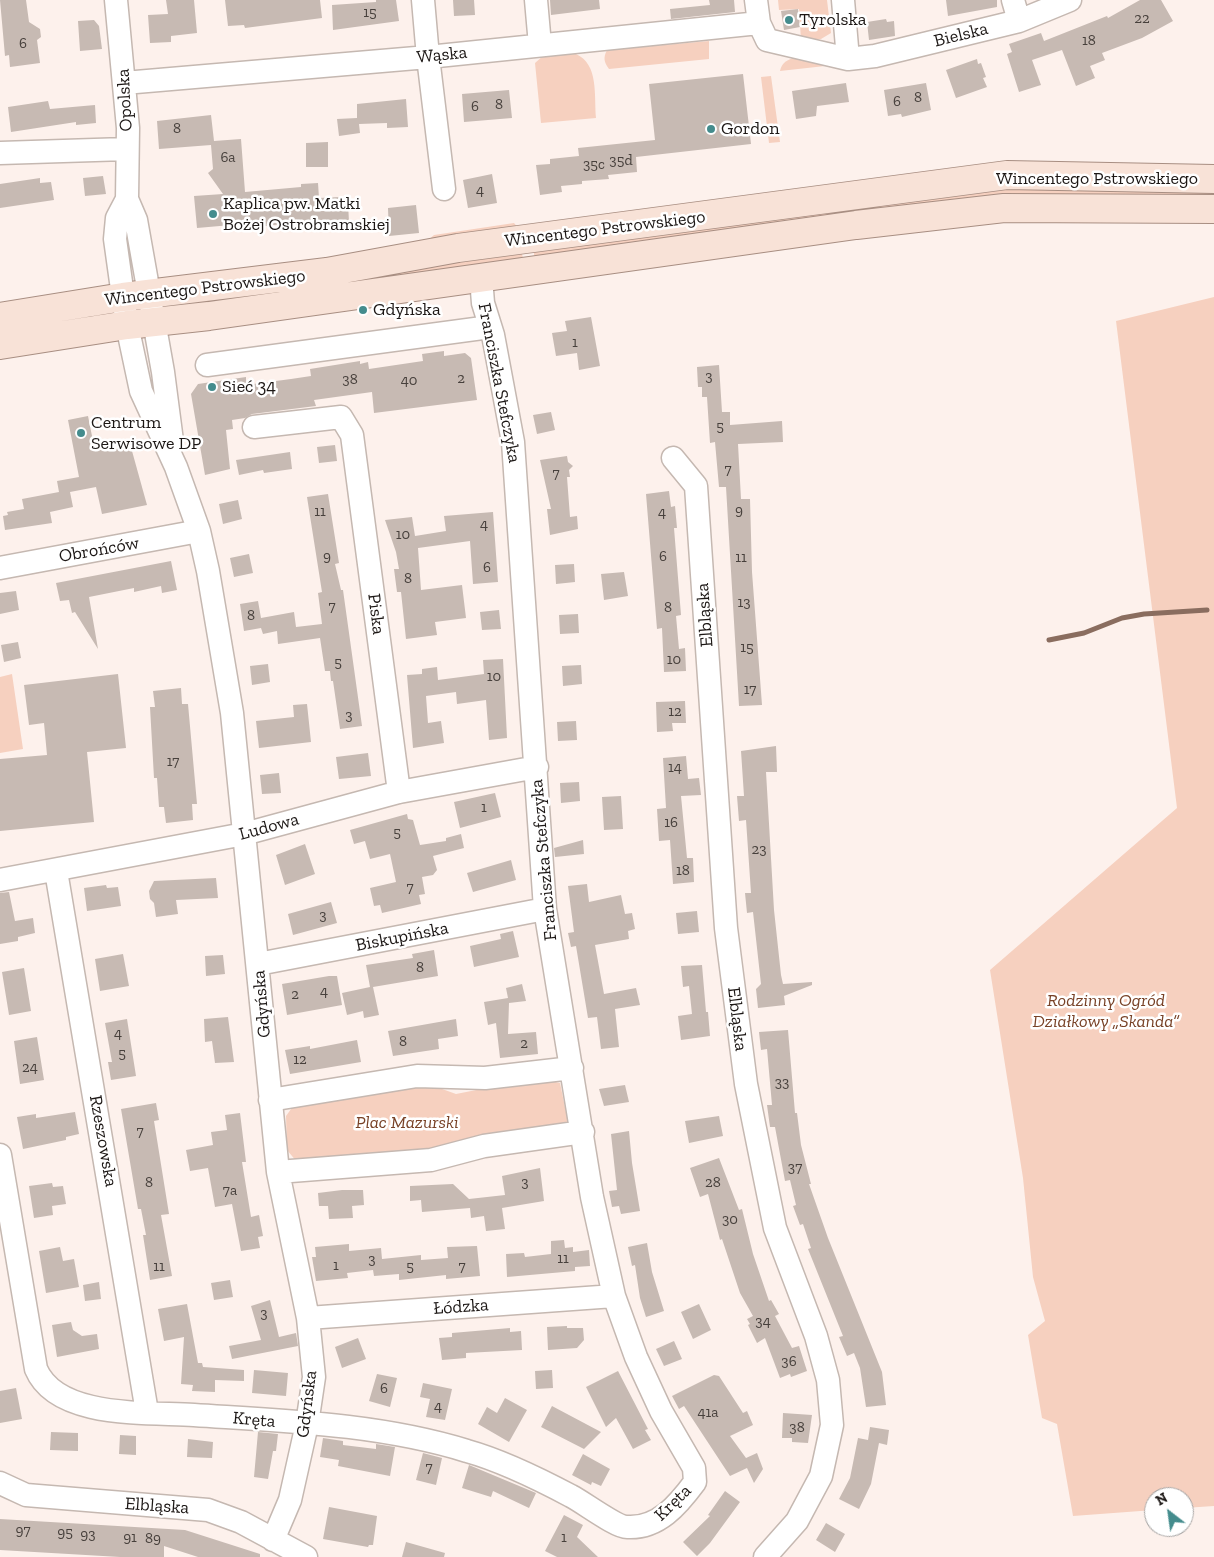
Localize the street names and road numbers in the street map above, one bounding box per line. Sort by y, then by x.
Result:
street label: Bielska [932,18,990,52]
street label: Wąska [416,42,468,68]
street label: Opolska [113,68,137,132]
street label: Wincentego Pstrowskiego [996,168,1198,190]
street label: Wincentego Pstrowskiego [503,206,707,252]
street label: Wincentego Pstrowskiego [103,265,307,311]
street label: Franciszka Stefczyka [473,301,525,465]
street label: Obrońców [57,532,141,568]
street label: Elbląska [692,582,718,648]
street label: Piska [363,592,389,636]
street label: Franciszka Stefczyka [526,778,562,942]
street label: Ludowa [237,809,301,845]
street label: Biskupińska [354,917,450,957]
street label: Gdyńska [248,969,276,1039]
street label: Elbląska [722,986,752,1052]
street label: Rzeszowska [84,1093,122,1189]
street label: Łódzka [433,1294,489,1320]
street label: Gdyńska [292,1369,322,1439]
street label: Kręta [232,1407,276,1433]
street label: Kręta [650,1480,696,1526]
street label: Elbląska [124,1493,190,1519]

